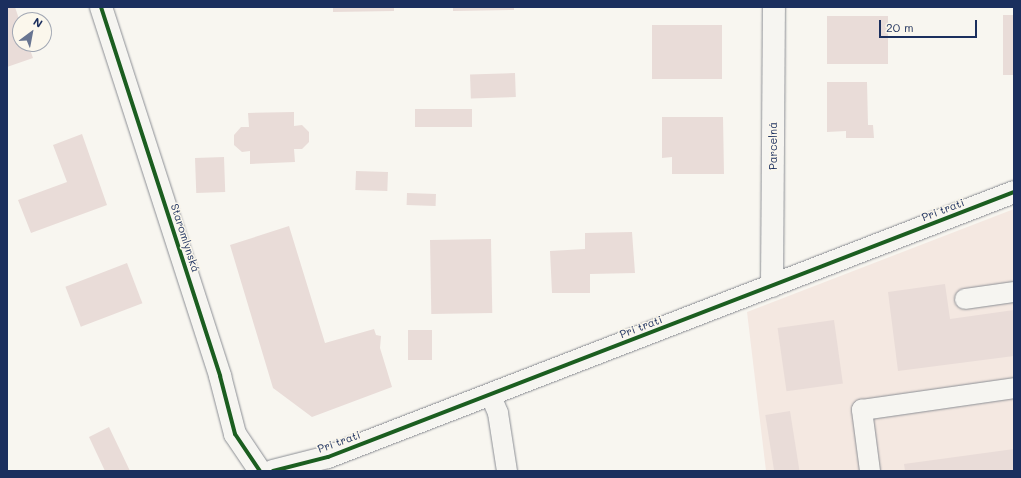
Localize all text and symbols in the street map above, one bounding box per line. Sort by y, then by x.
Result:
north arrow [12,12,52,52]
scale bar [881,12,979,38]
text: N [31,14,46,31]
text: 20 m [886,19,914,35]
street label: Parcelná [766,122,780,170]
street label: Pri trati [920,196,966,224]
street label: Staromlynská [168,202,202,274]
street label: Pri trati [618,313,664,341]
street label: Pri trati [316,428,362,456]

